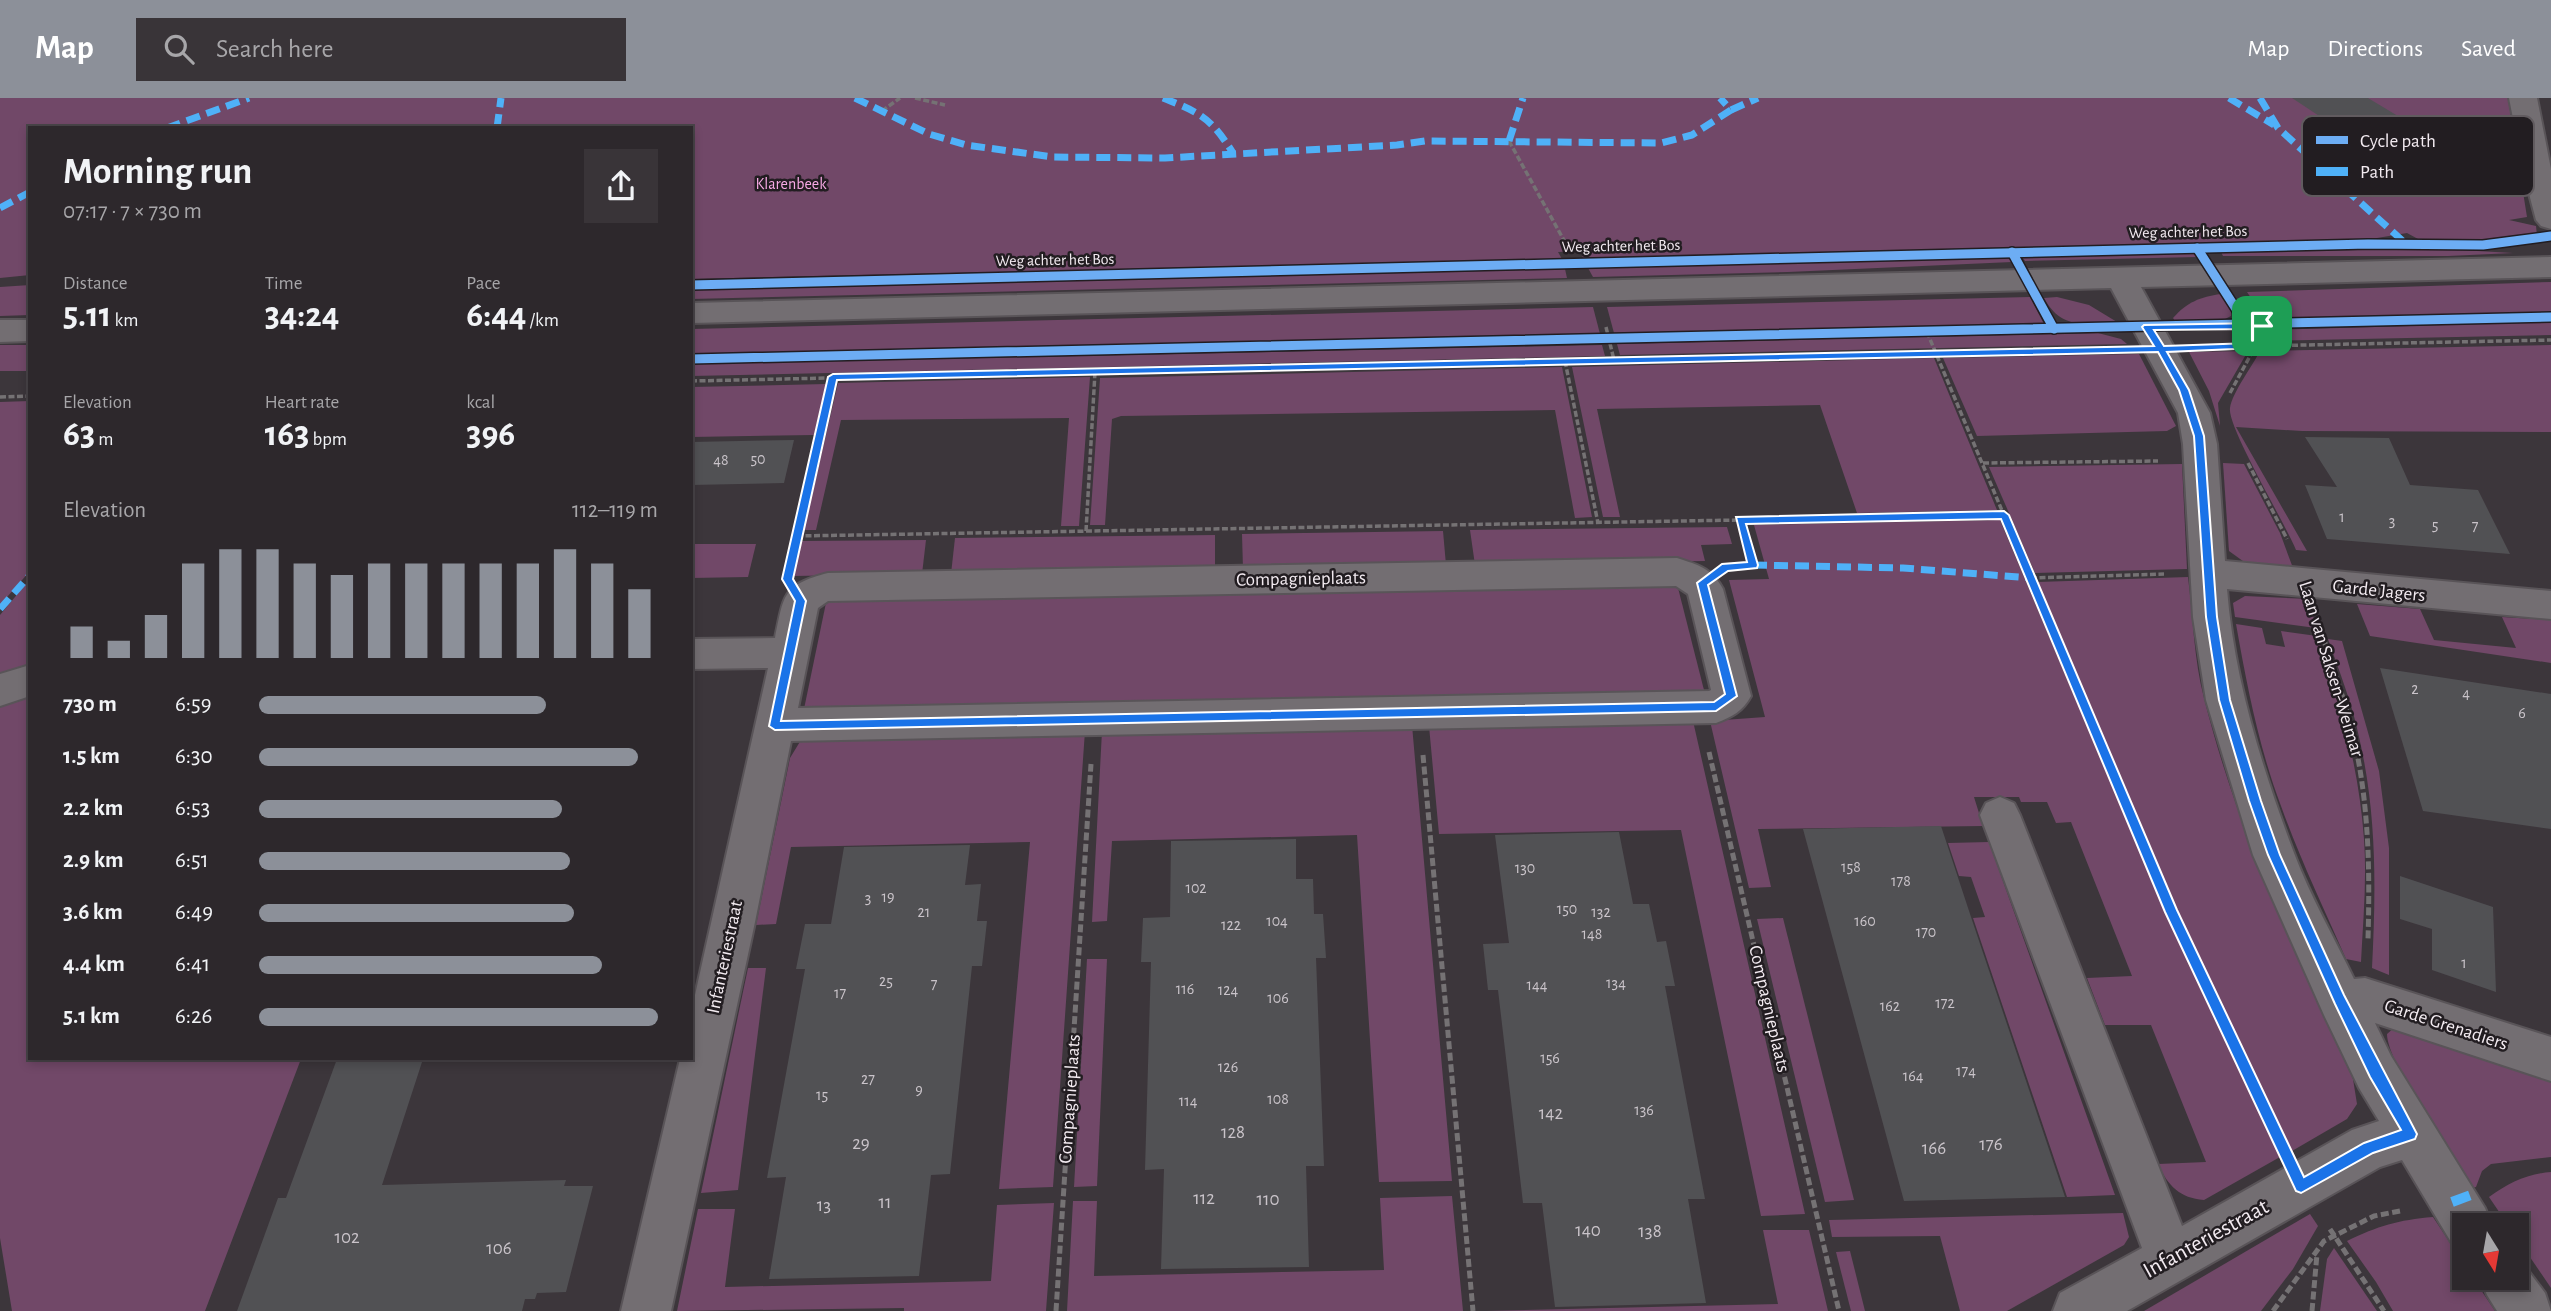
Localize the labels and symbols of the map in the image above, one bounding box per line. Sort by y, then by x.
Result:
legend [2302,116,2534,196]
text: Cycle path [2360,132,2436,151]
text: Path [2360,163,2394,182]
park label: Klarenbeek [756,176,827,192]
street label: Weg achter het Bos [2128,223,2248,241]
street label: Weg achter het Bos [1561,237,1681,255]
street label: Weg achter het Bos [995,251,1115,269]
pin [2232,296,2292,356]
house number: 50 [750,451,766,467]
house number: 48 [713,452,729,468]
house number: 1 [2339,509,2345,525]
house number: 3 [2389,513,2395,529]
house number: 5 [2432,517,2438,533]
house number: 7 [2472,518,2479,534]
street label: Compagnieplaats [1236,568,1366,590]
street label: Garde Jagers [2332,577,2426,605]
street label: Laan van Saksen-Weimar [2295,579,2367,759]
house number: 2 [2411,681,2419,697]
house number: 4 [2462,685,2470,701]
house number: 6 [2518,705,2526,721]
house number: 158 [1841,859,1861,875]
house number: 130 [1515,860,1535,876]
house number: 178 [1891,873,1911,889]
house number: 102 [1185,880,1207,896]
house number: 19 [881,889,895,905]
house number: 3 [865,890,871,906]
street label: Infanteriestraat [704,899,746,1015]
house number: 150 [1557,901,1577,917]
house number: 21 [918,904,930,920]
house number: 132 [1591,904,1611,920]
house number: 104 [1266,913,1288,929]
house number: 160 [1854,913,1876,929]
house number: 122 [1221,917,1241,933]
house number: 170 [1916,924,1936,940]
house number: 148 [1582,926,1602,942]
street label: Compagnieplaats [1745,944,1793,1074]
house number: 1 [2461,955,2467,971]
house number: 25 [879,973,893,989]
house number: 134 [1606,975,1626,991]
house number: 7 [931,976,938,992]
house number: 144 [1527,977,1548,993]
house number: 116 [1176,981,1194,997]
house number: 124 [1218,982,1239,998]
house number: 17 [834,985,846,1001]
house number: 106 [1267,990,1289,1006]
house number: 172 [1935,995,1955,1011]
street label: Garde Grenadiers [2382,996,2510,1054]
house number: 162 [1880,998,1900,1014]
street label: Compagnieplaats [1056,1034,1084,1164]
house number: 156 [1540,1050,1560,1066]
house number: 126 [1218,1059,1238,1075]
house number: 174 [1956,1063,1976,1079]
house number: 164 [1903,1068,1924,1084]
house number: 27 [861,1071,875,1087]
house number: 9 [915,1082,923,1098]
house number: 15 [816,1087,828,1103]
house number: 108 [1267,1091,1289,1107]
house number: 114 [1179,1093,1198,1109]
house number: 136 [1634,1102,1654,1118]
house number: 142 [1539,1104,1564,1123]
house number: 128 [1221,1123,1245,1142]
house number: 29 [852,1134,870,1153]
house number: 176 [1979,1135,2003,1154]
house number: 166 [1922,1139,1946,1158]
house number: 112 [1193,1189,1215,1208]
house number: 110 [1256,1190,1280,1209]
house number: 11 [878,1193,892,1212]
street label: Infanteriestraat [2139,1195,2273,1283]
house number: 13 [817,1196,831,1215]
north arrow [2452,1213,2529,1290]
house number: 140 [1575,1221,1601,1240]
house number: 138 [1638,1222,1662,1241]
house number: 102 [334,1228,360,1247]
house number: 106 [486,1239,512,1258]

